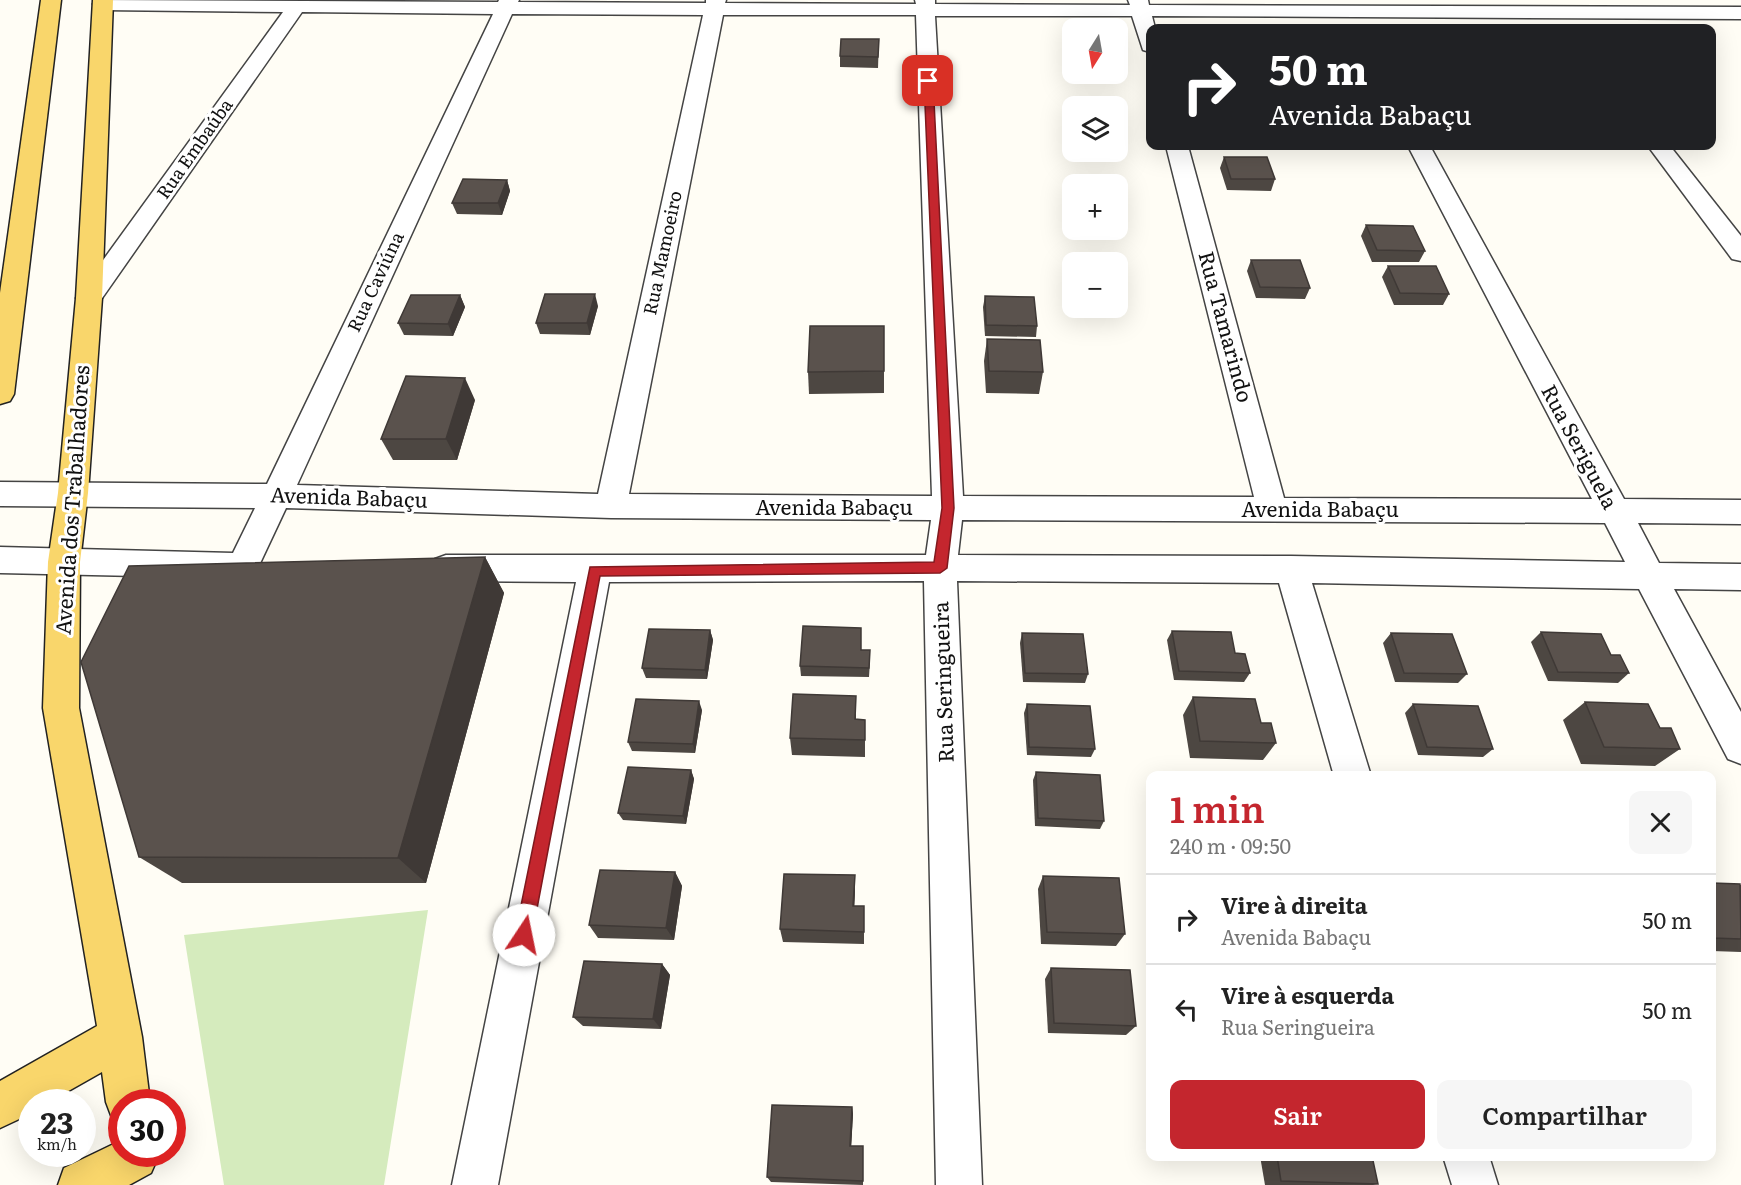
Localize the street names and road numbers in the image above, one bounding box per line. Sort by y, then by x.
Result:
street label: Rua Embaúba [149,92,239,204]
street label: Rua Mamoeiro [635,188,688,317]
street label: Rua Caviúna [340,226,410,336]
street label: Rua Tamarindo [1192,247,1262,405]
street label: Avenida dos Trabalhadores [46,364,95,636]
street label: Rua Seriguela [1535,378,1627,514]
street label: Avenida Babaçu [270,477,428,514]
street label: Avenida Babaçu [755,490,913,521]
street label: Avenida Babaçu [1241,492,1399,523]
street label: Rua Seringueira [923,600,960,763]

